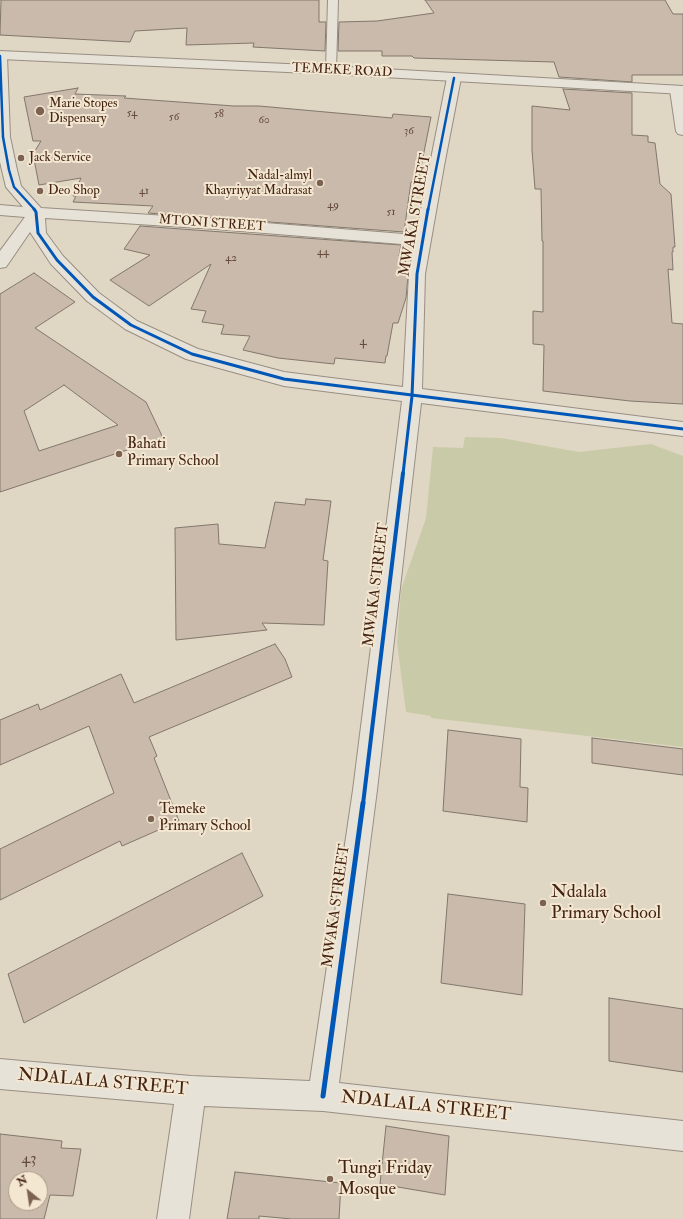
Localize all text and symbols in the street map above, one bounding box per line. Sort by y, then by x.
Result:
street label: TEMEKE ROAD [291,61,393,81]
place label: Marie Stopes Dispensary [49,96,117,127]
marker: Marie Stopes Dispensary [34,105,46,117]
house number: 54 [127,107,137,121]
house number: 58 [214,108,224,122]
house number: 56 [169,111,179,125]
house number: 60 [258,114,270,128]
house number: 36 [404,125,414,139]
place label: Jack Service [29,150,91,166]
street label: MWAKA STREET [396,152,436,278]
marker: Jack Service [16,153,26,163]
place label: Nadal-almyl Khayriyyat Madrasat [205,168,312,199]
marker: Nadal-almyl Khayriyyat Madrasat [315,178,325,188]
place label: Deo Shop [48,183,100,199]
house number: 41 [139,185,149,199]
marker: Deo Shop [35,186,45,196]
house number: 49 [327,199,339,213]
house number: 51 [387,206,395,220]
street label: MTONI STREET [158,212,266,236]
house number: 44 [317,246,329,260]
house number: 42 [225,252,237,266]
house number: 4 [359,334,367,350]
place label: Bahati Primary School [127,436,219,471]
marker: Bahati Primary School [114,449,124,459]
street label: MWAKA STREET [360,522,394,648]
place label: Temeke Primary School [159,801,251,836]
marker: Temeke Primary School [146,814,156,824]
street label: MWAKA STREET [319,843,355,969]
place label: Ndalala Primary School [551,882,661,924]
marker: Ndalala Primary School [538,898,548,908]
street label: NDALALA STREET [17,1065,189,1101]
street label: NDALALA STREET [340,1087,512,1127]
house number: 43 [22,1150,36,1170]
place label: Tungi Friday Mosque [338,1158,432,1200]
north arrow [8,1171,48,1211]
text: N [15,1173,30,1189]
marker: Tungi Friday Mosque [325,1174,335,1184]

